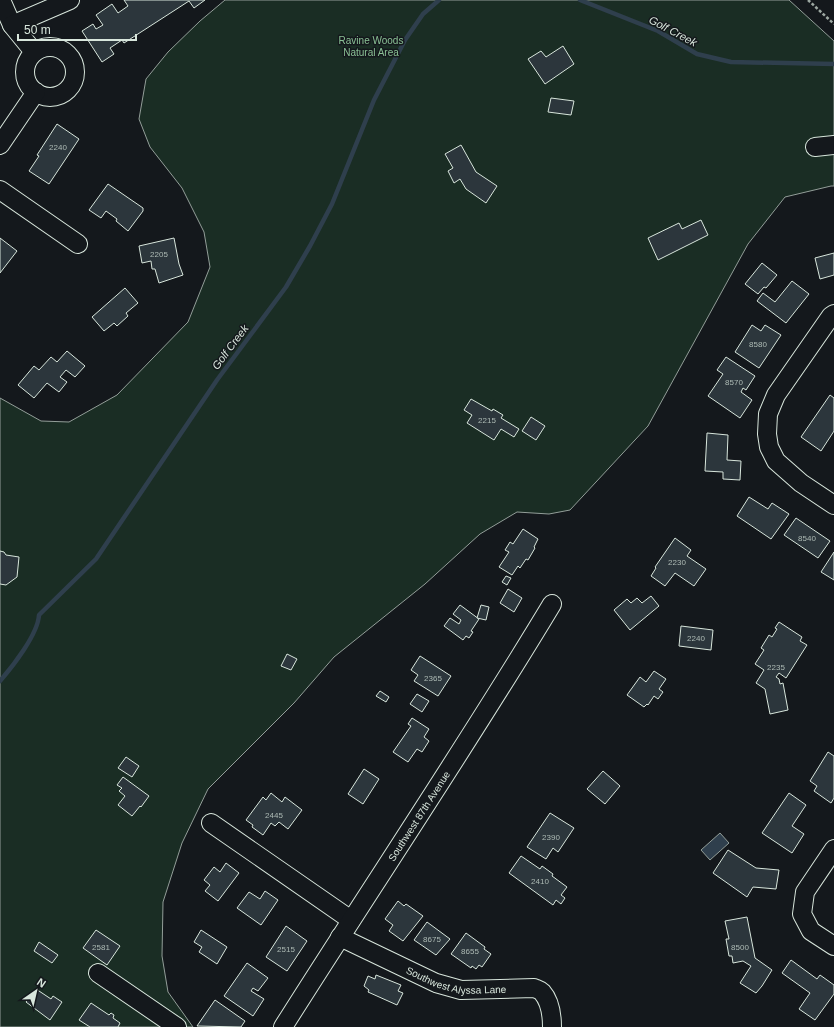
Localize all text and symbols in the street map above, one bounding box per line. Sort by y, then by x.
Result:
water label: Golf Creek [647,13,699,49]
scale bar [18,16,136,42]
text: 50 m [24,23,51,37]
park label: Ravine Woods Natural Area [339,35,403,58]
house number: 2240 [49,143,67,152]
house number: 2205 [150,250,168,259]
water label: Golf Creek [209,322,251,372]
house number: 8580 [749,340,767,349]
house number: 8570 [725,378,743,387]
house number: 2215 [478,416,496,425]
house number: 8540 [798,534,816,543]
house number: 2230 [668,558,686,567]
house number: 2240 [687,634,705,643]
house number: 2235 [767,663,785,672]
house number: 2365 [424,674,442,683]
street label: Southwest 87th Avenue [386,768,452,863]
house number: 2445 [265,811,283,820]
house number: 2390 [542,833,560,842]
house number: 2410 [531,877,549,886]
house number: 8675 [423,935,441,944]
house number: 2581 [92,943,110,952]
house number: 8500 [731,943,749,952]
house number: 2515 [277,945,295,954]
house number: 8655 [461,947,479,956]
street label: Southwest Alyssa Lane [405,964,507,996]
north arrow [16,971,56,1011]
text: N [35,976,48,990]

